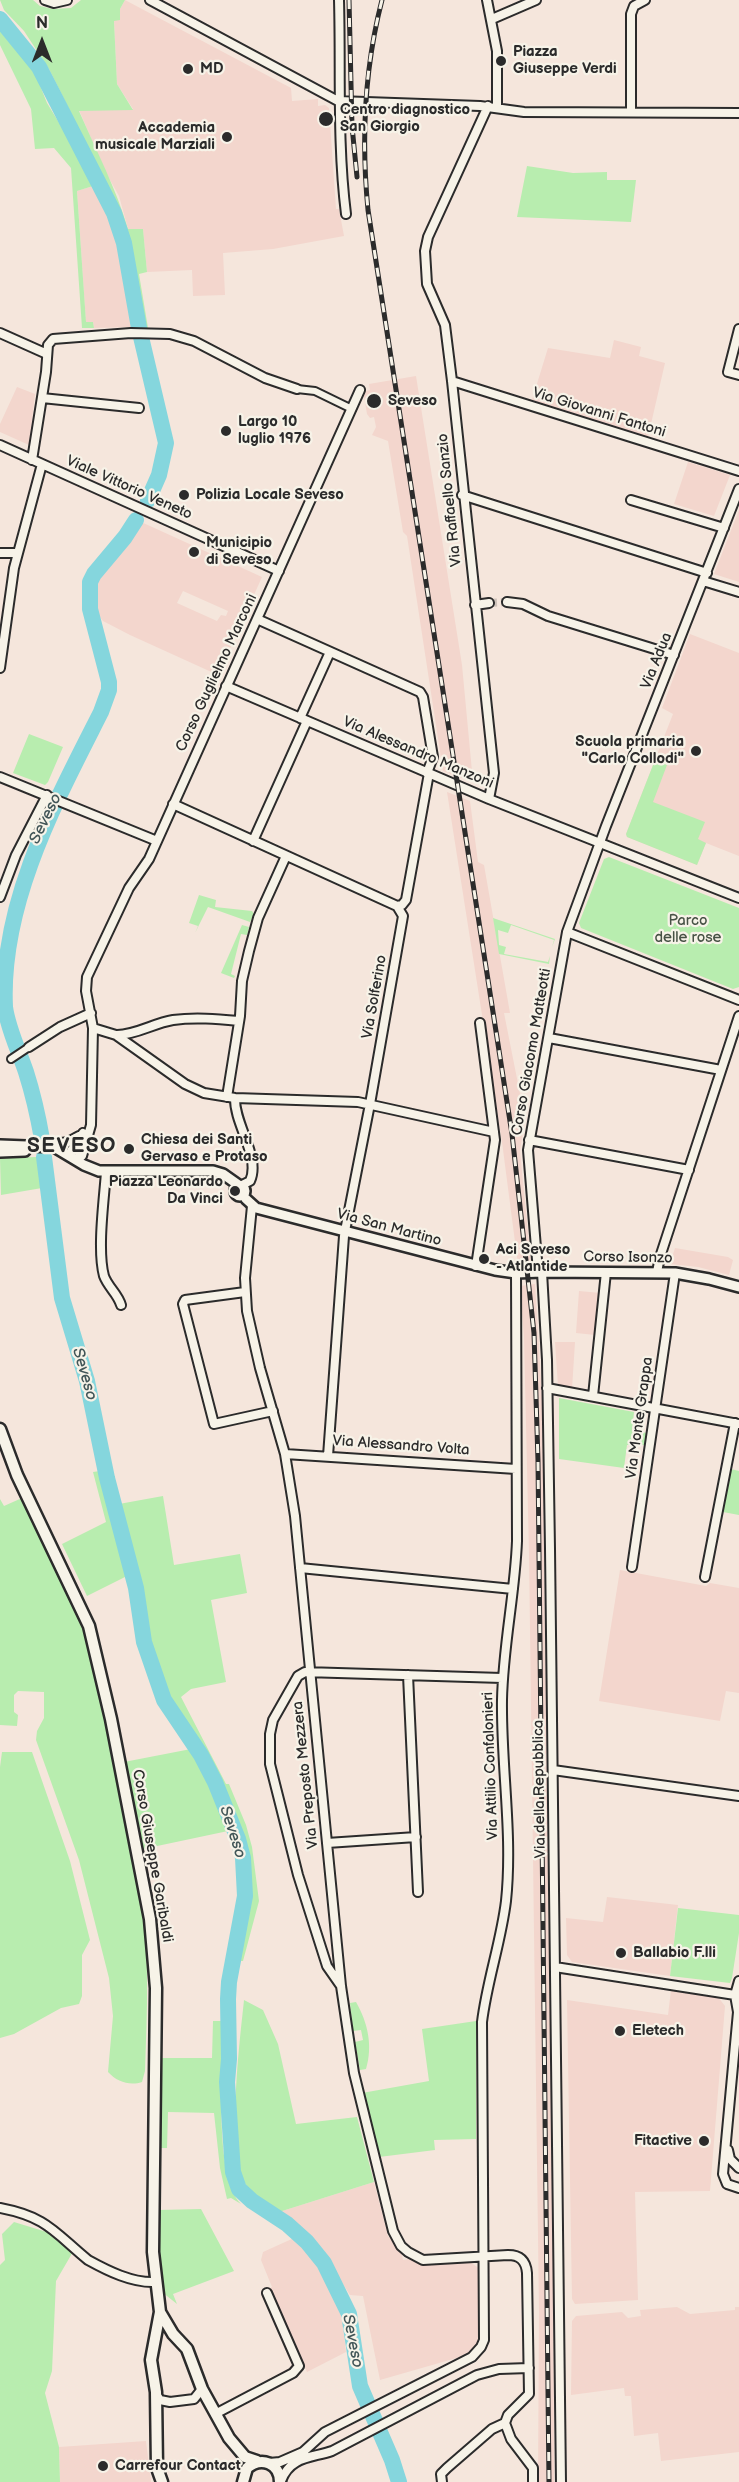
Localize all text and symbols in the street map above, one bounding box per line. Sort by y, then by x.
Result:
north arrow [12,12,72,72]
text: N [36,14,48,33]
place label: Piazza Giuseppe Verdi [513,43,617,78]
marker: Piazza Giuseppe Verdi [494,54,508,68]
place label: MD [200,60,223,78]
marker: MD [181,62,195,76]
place label: Centro diagnostico San Giorgio [340,101,470,136]
marker: Centro diagnostico San Giorgio [317,110,335,128]
place label: Accademia musicale Marziali [95,119,215,154]
marker: Accademia musicale Marziali [220,130,234,144]
street label: Via Giovanni Fantoni [530,384,668,442]
marker: Seveso [365,392,383,410]
place label: Seveso [388,392,437,410]
place label: Largo 10 luglio 1976 [238,413,311,448]
marker: Largo 10 luglio 1976 [219,424,233,438]
street label: Via Raffaello Sanzio [434,433,466,567]
street label: Viale Vittorio Veneto [63,452,195,524]
place label: Polizia Locale Seveso [196,486,344,504]
marker: Polizia Locale Seveso [177,488,191,502]
place label: Municipio di Seveso [206,534,272,569]
marker: Municipio di Seveso [187,545,201,559]
street label: Corso Guglielmo Marconi [173,591,261,755]
street label: Via Adua [637,630,677,692]
street label: Via Alessandro Manzoni [340,713,496,793]
place label: Scuola primaria "Carlo Collodi" [575,733,684,768]
marker: Scuola primaria "Carlo Collodi" [689,744,703,758]
water label: Seveso [26,791,66,847]
park label: Parco delle rose [655,912,721,947]
street label: Via Solferino [359,954,391,1040]
street label: Corso Giacomo Matteotti [508,967,556,1137]
place label: Chiesa dei Santi Gervaso e Protaso [141,1131,268,1166]
district label: SEVESO [27,1134,117,1160]
marker: Chiesa dei Santi Gervaso e Protaso [122,1142,136,1156]
place label: Piazza Leonardo Da Vinci [109,1173,223,1208]
marker: Piazza Leonardo Da Vinci [228,1184,242,1198]
street label: Via San Martino [335,1205,443,1251]
place label: Aci Seveso - Atlantide [496,1241,570,1276]
street label: Corso Isonzo [583,1248,673,1268]
marker: Aci Seveso - Atlantide [477,1252,491,1266]
water label: Seveso [67,1345,101,1403]
street label: Via Monte Grappa [623,1356,657,1480]
street label: Via Alessandro Volta [332,1432,470,1460]
street label: Via Attilio Confalonieri [479,1691,503,1841]
street label: Via Preposto Mezzera [289,1700,323,1850]
street label: Via della Repubblica [530,1720,550,1858]
street label: Corso Giuseppe Garibaldi [128,1768,176,1944]
water label: Seveso [215,1803,249,1861]
place label: Ballabio F.lli [633,1944,716,1962]
marker: Ballabio F.lli [614,1946,628,1960]
place label: Eletech [632,2022,684,2040]
marker: Eletech [613,2024,627,2038]
place label: Fitactive [634,2132,692,2150]
marker: Fitactive [697,2134,711,2148]
water label: Seveso [337,2313,367,2369]
place label: Carrefour Contact [115,2457,241,2475]
marker: Carrefour Contact [96,2459,110,2473]

